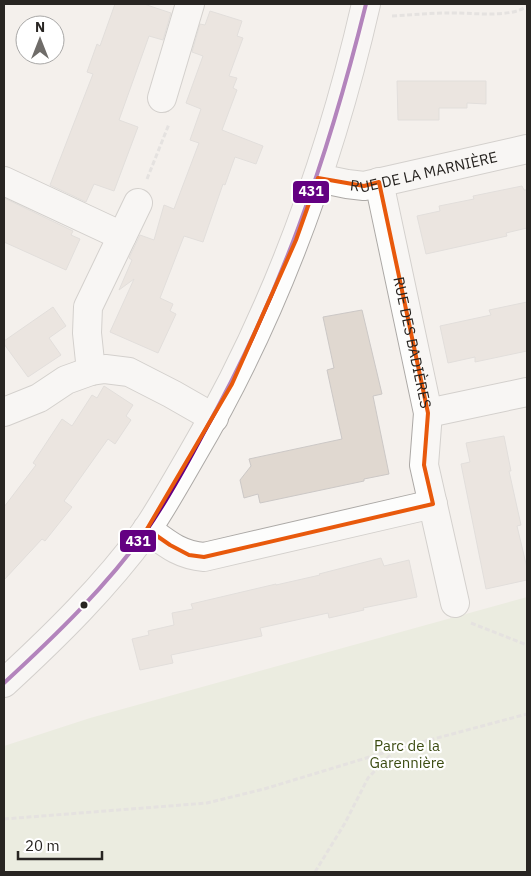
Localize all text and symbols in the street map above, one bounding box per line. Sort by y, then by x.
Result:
north arrow [15,15,65,65]
text: N [35,18,45,36]
street label: RUE DE LA MARNIÈRE [349,147,499,196]
line badge: 431 [292,180,330,204]
text: 431 [298,182,324,200]
street label: RUE DES BADIÈRES [390,275,436,410]
line badge: 431 [119,529,157,553]
text: 431 [125,532,151,550]
unlabelled marker [79,600,89,610]
park label: Parc de la Garennière [370,736,444,772]
scale bar [18,828,101,860]
text: 20 m [25,836,60,855]

